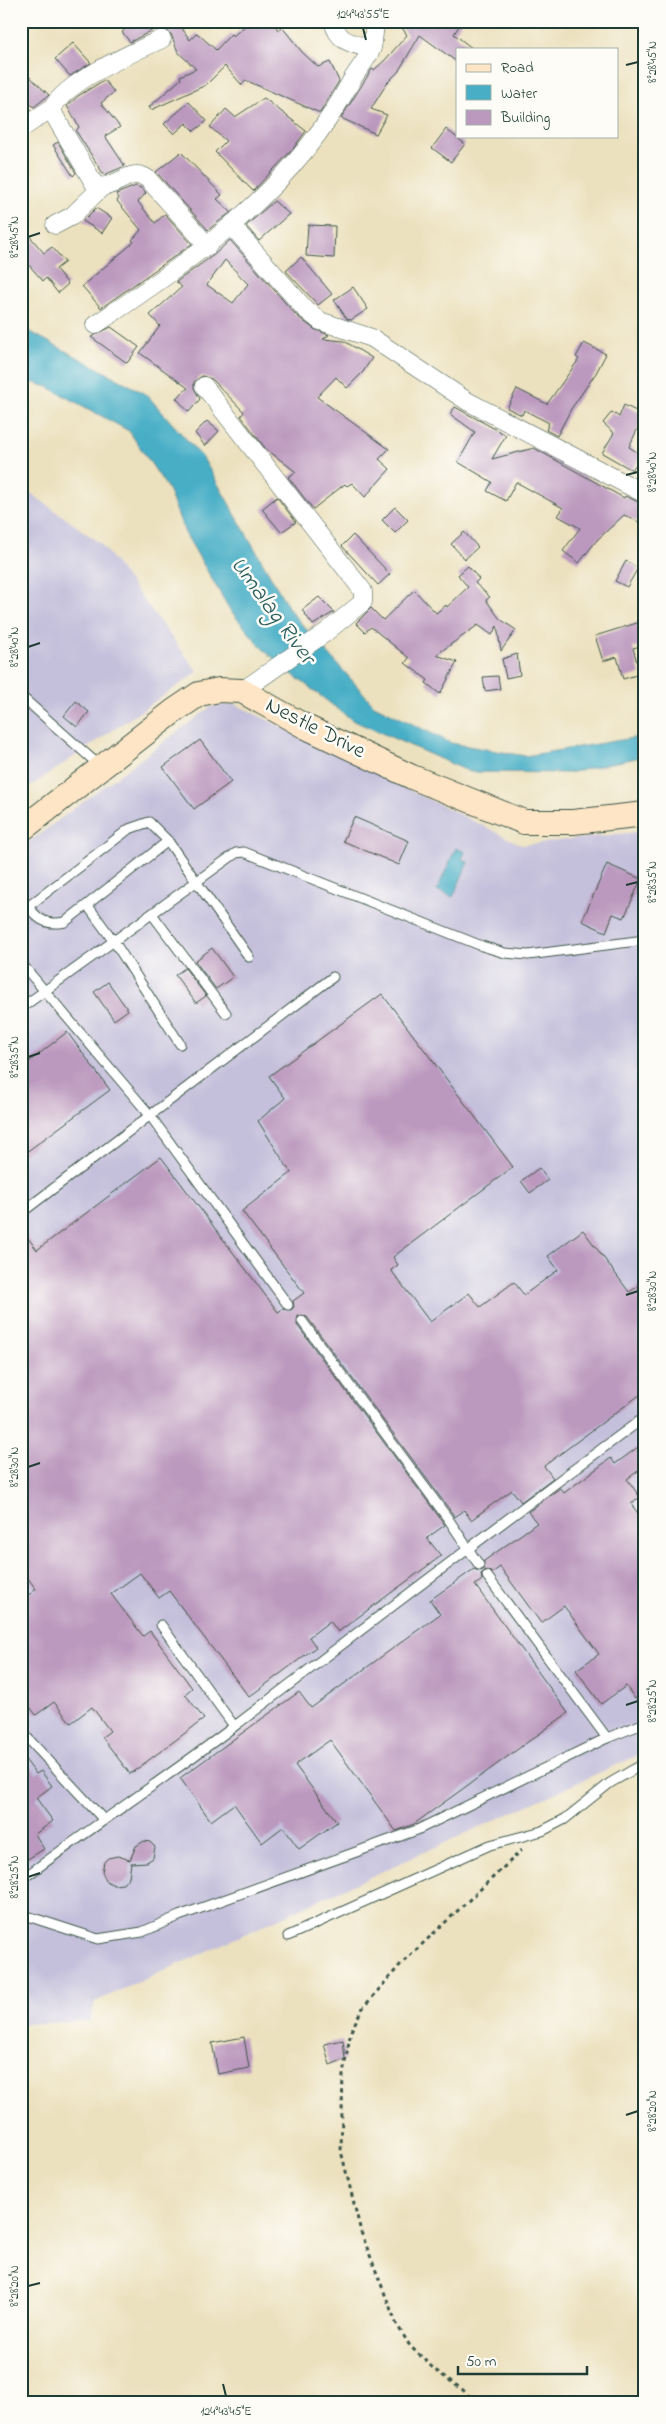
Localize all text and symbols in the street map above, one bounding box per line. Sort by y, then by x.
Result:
text: 124°43'55"E [337,6,389,24]
text: 8°28'45"N [644,41,662,83]
legend [456,48,618,138]
text: Road [501,57,534,79]
text: Water [501,83,537,105]
text: Building [500,107,550,130]
text: 8°28'45"N [6,216,24,258]
text: 8°28'40"N [644,452,662,492]
water label: Umalag River [221,550,325,674]
text: 8°28'40"N [6,627,24,667]
street label: Nestle Drive [259,690,371,768]
text: 8°28'35"N [644,861,662,903]
text: 8°28'35"N [6,1036,24,1078]
text: 8°28'30"N [644,1271,662,1311]
text: 8°28'30"N [6,1447,24,1487]
text: 8°28'25"N [644,1679,662,1723]
text: 8°28'25"N [6,1855,24,1899]
text: 8°28'20"N [644,2090,662,2132]
text: 8°28'20"N [6,2265,24,2307]
scale bar [458,2344,587,2376]
text: 50 m [466,2351,497,2373]
text: 124°43'45"E [201,2403,252,2421]

